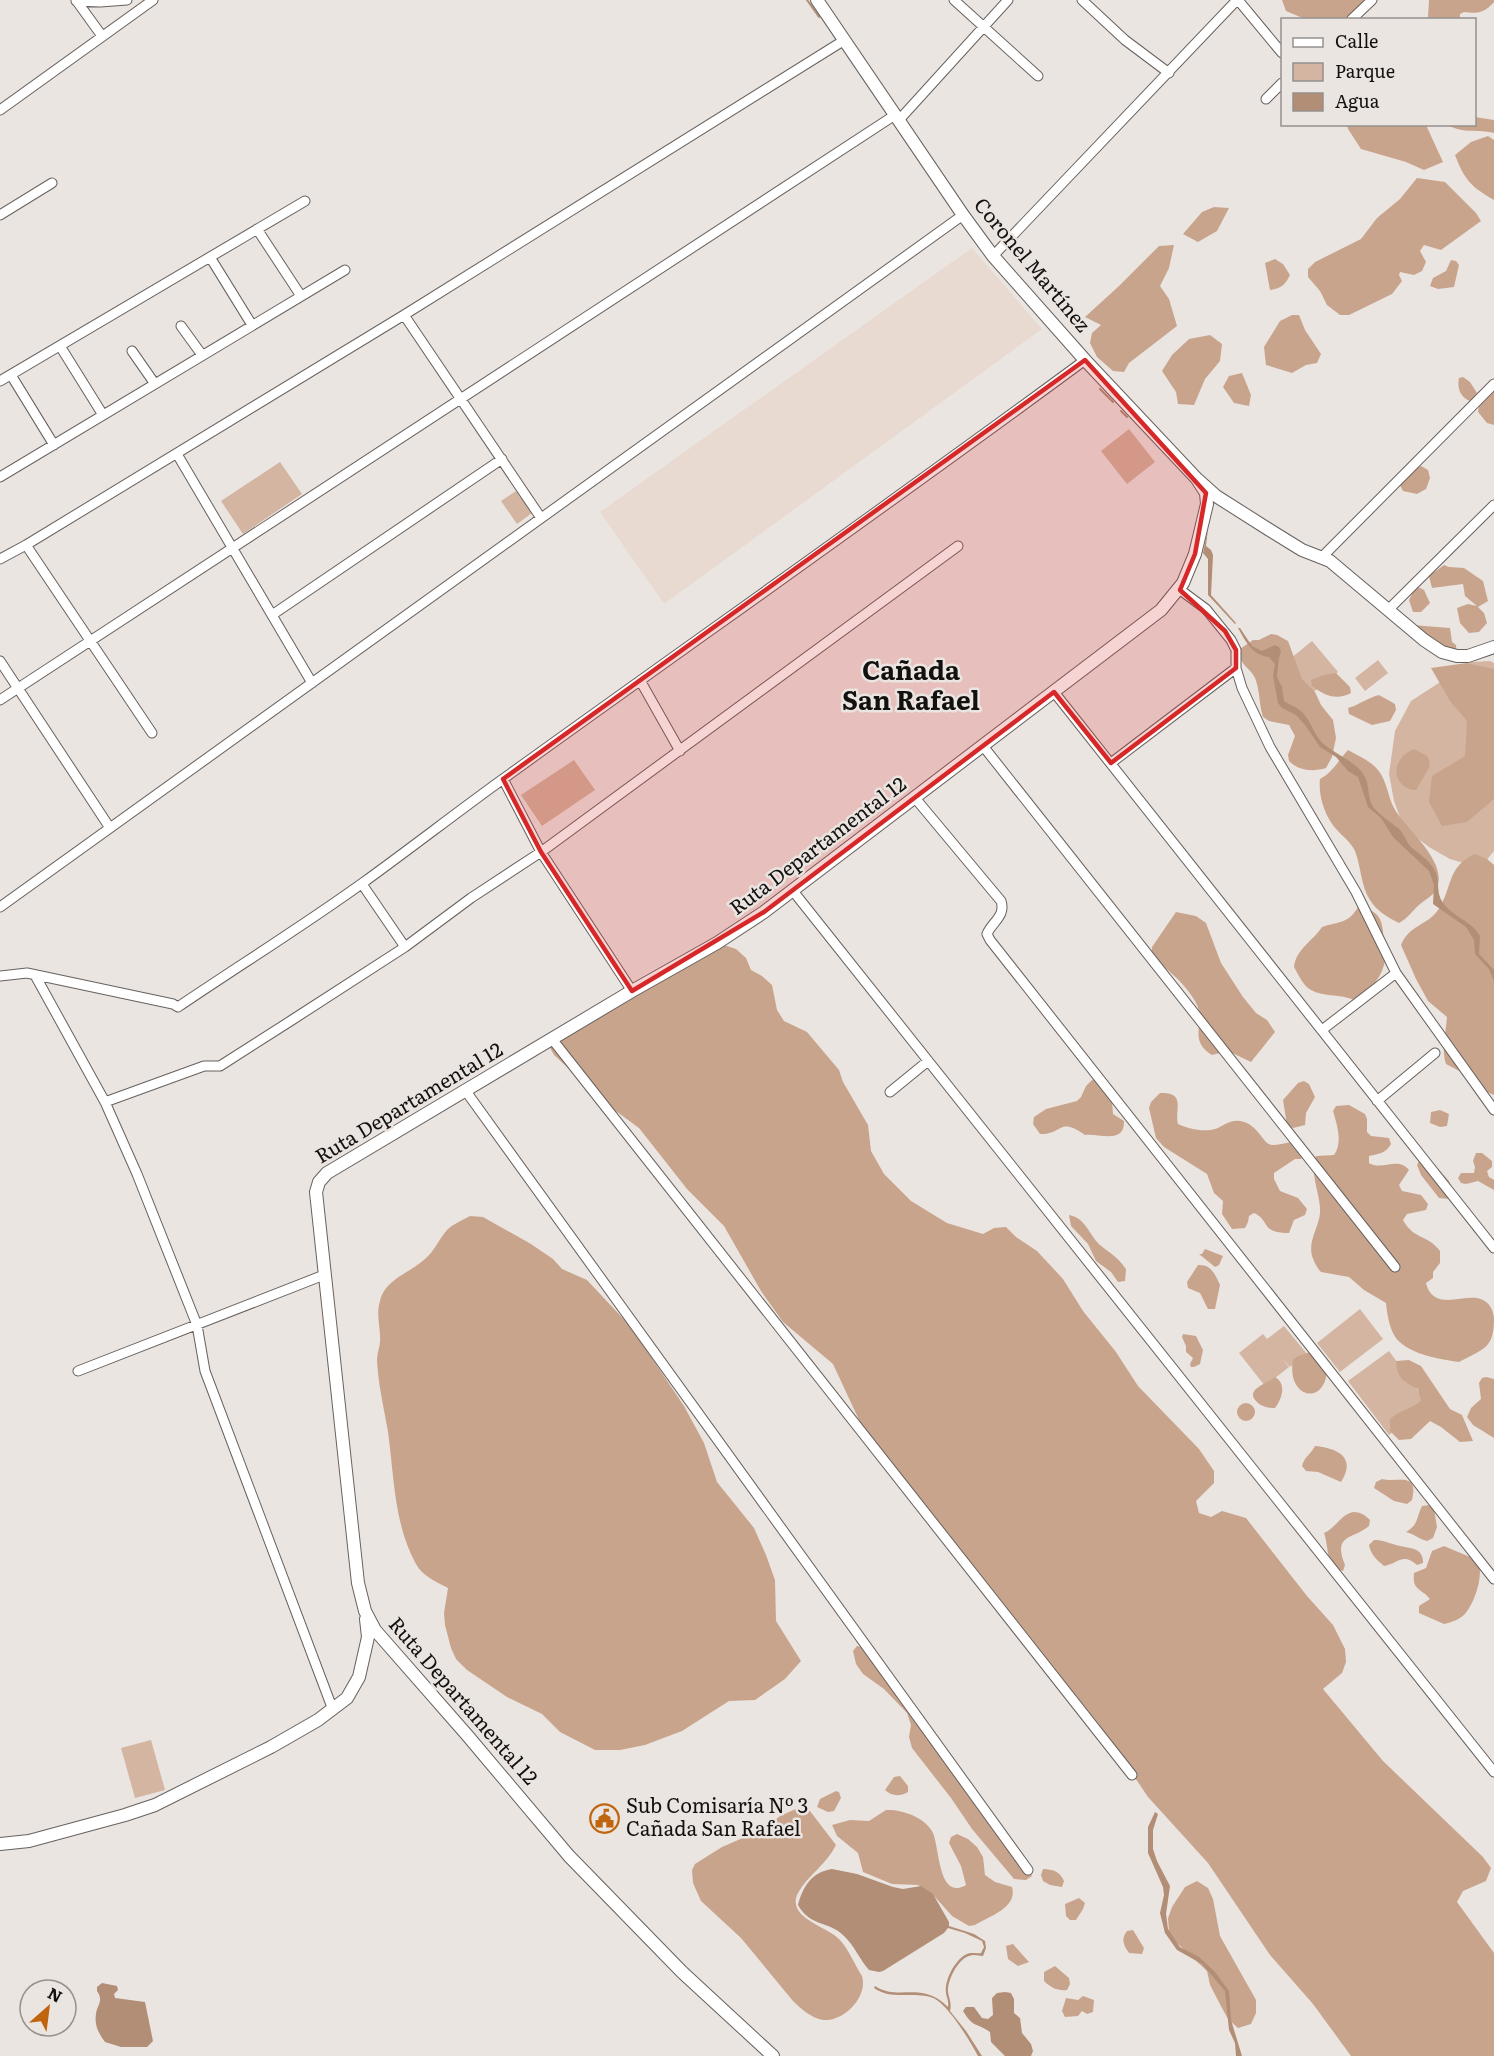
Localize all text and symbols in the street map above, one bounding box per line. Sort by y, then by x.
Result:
legend [1281,18,1476,126]
text: Calle [1335,27,1378,54]
text: Parque [1335,57,1395,84]
text: Agua [1335,87,1380,114]
street label: Coronel Martínez [968,190,1099,338]
district label: Cañada San Rafael [842,649,980,718]
street label: Ruta Departamental 12 [722,768,911,921]
street label: Ruta Departamental 12 [308,1033,508,1169]
street label: Ruta Departamental 12 [383,1609,546,1790]
place label: Sub Comisaría Nº 3 Cañada San Rafael [626,1789,808,1842]
public building icon: Sub Comisaría Nº 3 Cañada San Rafael [589,1802,621,1834]
north arrow [18,1978,78,2038]
text: N [44,1980,67,2008]

